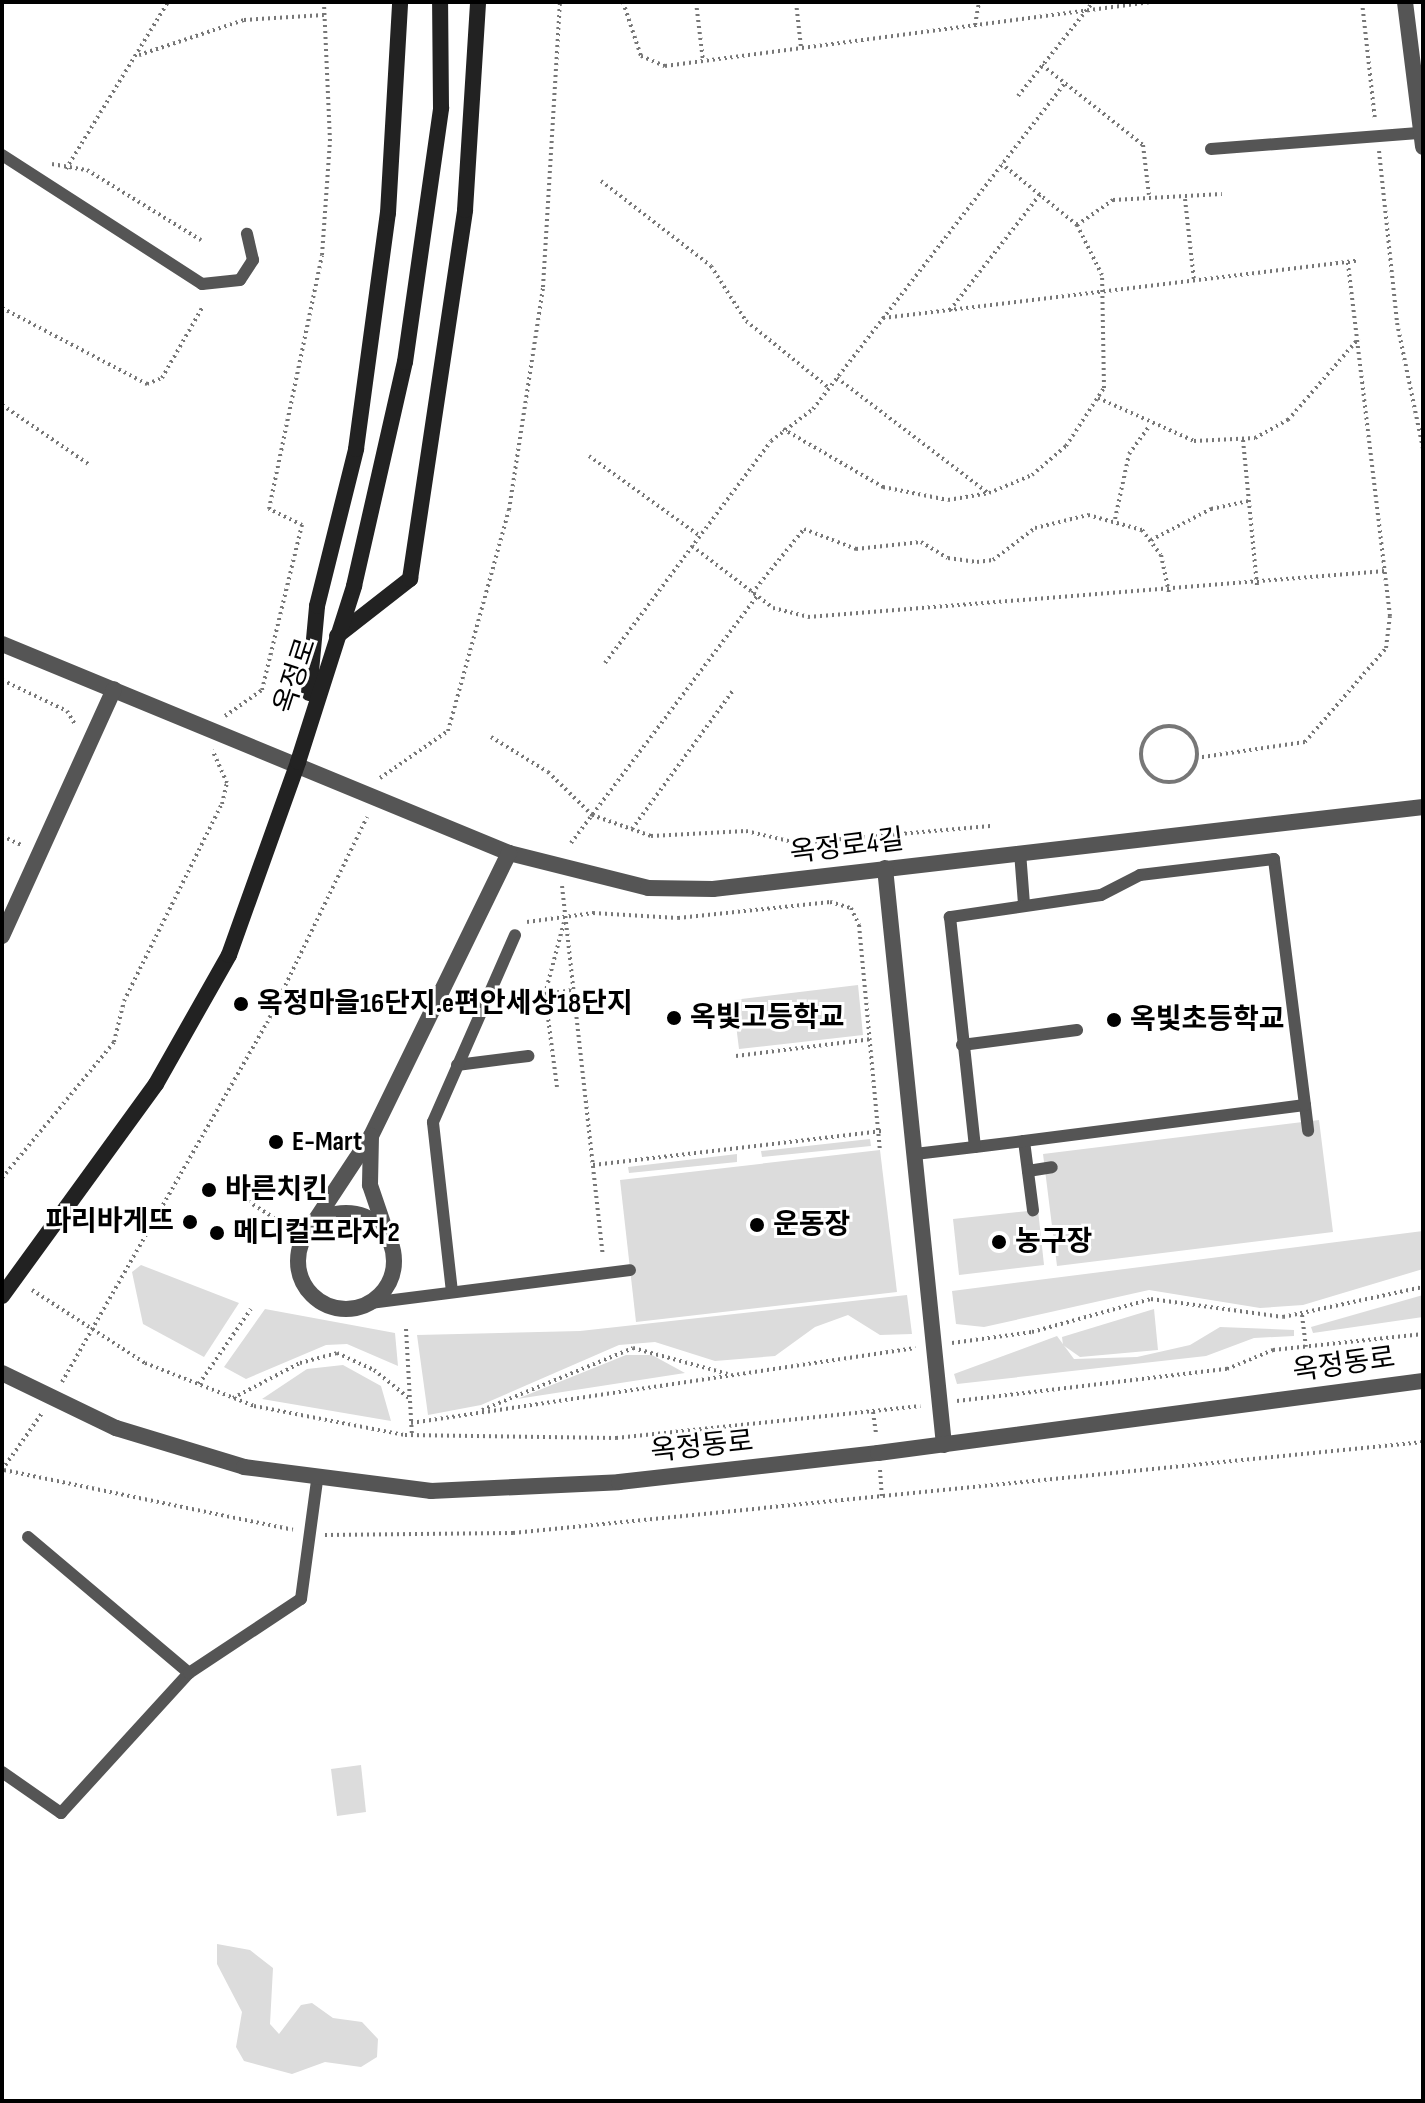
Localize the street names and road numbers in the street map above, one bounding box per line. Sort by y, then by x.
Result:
street label: 옥정로 [268,634,324,718]
street label: 옥정로4길 [788,823,906,871]
street label: 옥정동로 [1291,1341,1397,1389]
street label: 옥정동로 [649,1425,755,1469]

